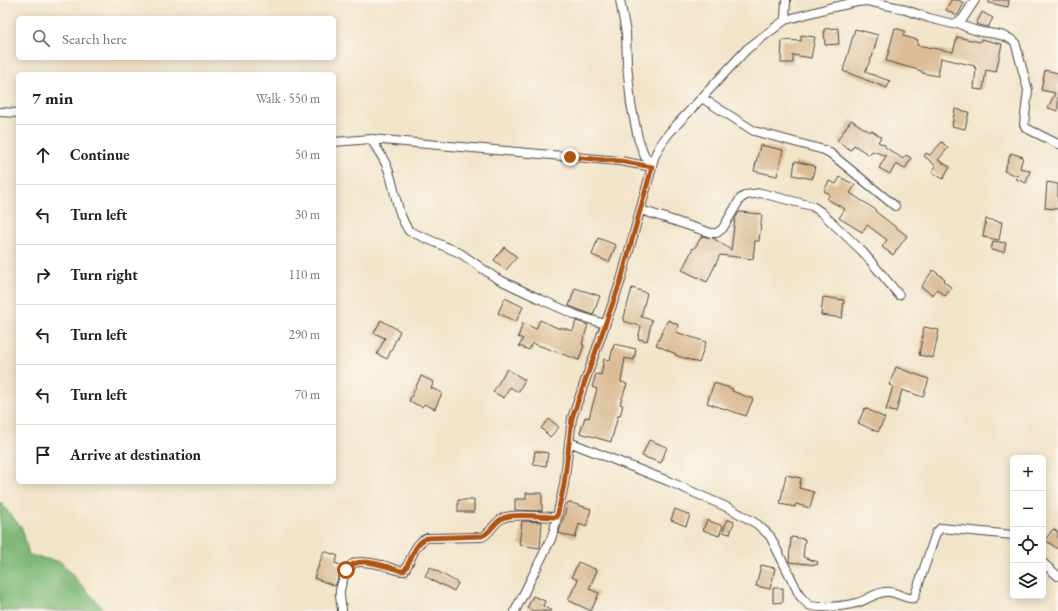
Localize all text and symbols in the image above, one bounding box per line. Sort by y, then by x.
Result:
search box [16,16,336,60]
icon: search [30,27,52,49]
text: Search here [62,29,127,48]
text: 7 min [32,87,73,109]
text: Walk · 550 m [256,90,320,107]
icon: ahead [32,144,54,166]
text: Continue [70,145,130,164]
text: 50 m [295,146,320,163]
route end [561,148,579,166]
icon: left [32,204,54,226]
text: Turn left [70,205,127,224]
text: 30 m [295,206,320,223]
icon: right [32,264,54,286]
text: Turn right [70,265,138,284]
text: 110 m [289,266,320,283]
icon: left [32,324,54,346]
text: Turn left [70,325,127,344]
text: 290 m [289,326,320,343]
icon: left [32,384,54,406]
text: Turn left [70,385,127,404]
text: 70 m [295,386,320,403]
icon: arrive [32,444,54,466]
text: Arrive at destination [70,445,201,464]
map controls [1010,455,1046,599]
button: + [1010,455,1046,491]
button: − [1010,491,1046,527]
button: locate [1010,527,1046,563]
route start [337,561,355,579]
button: layers [1010,563,1046,599]

